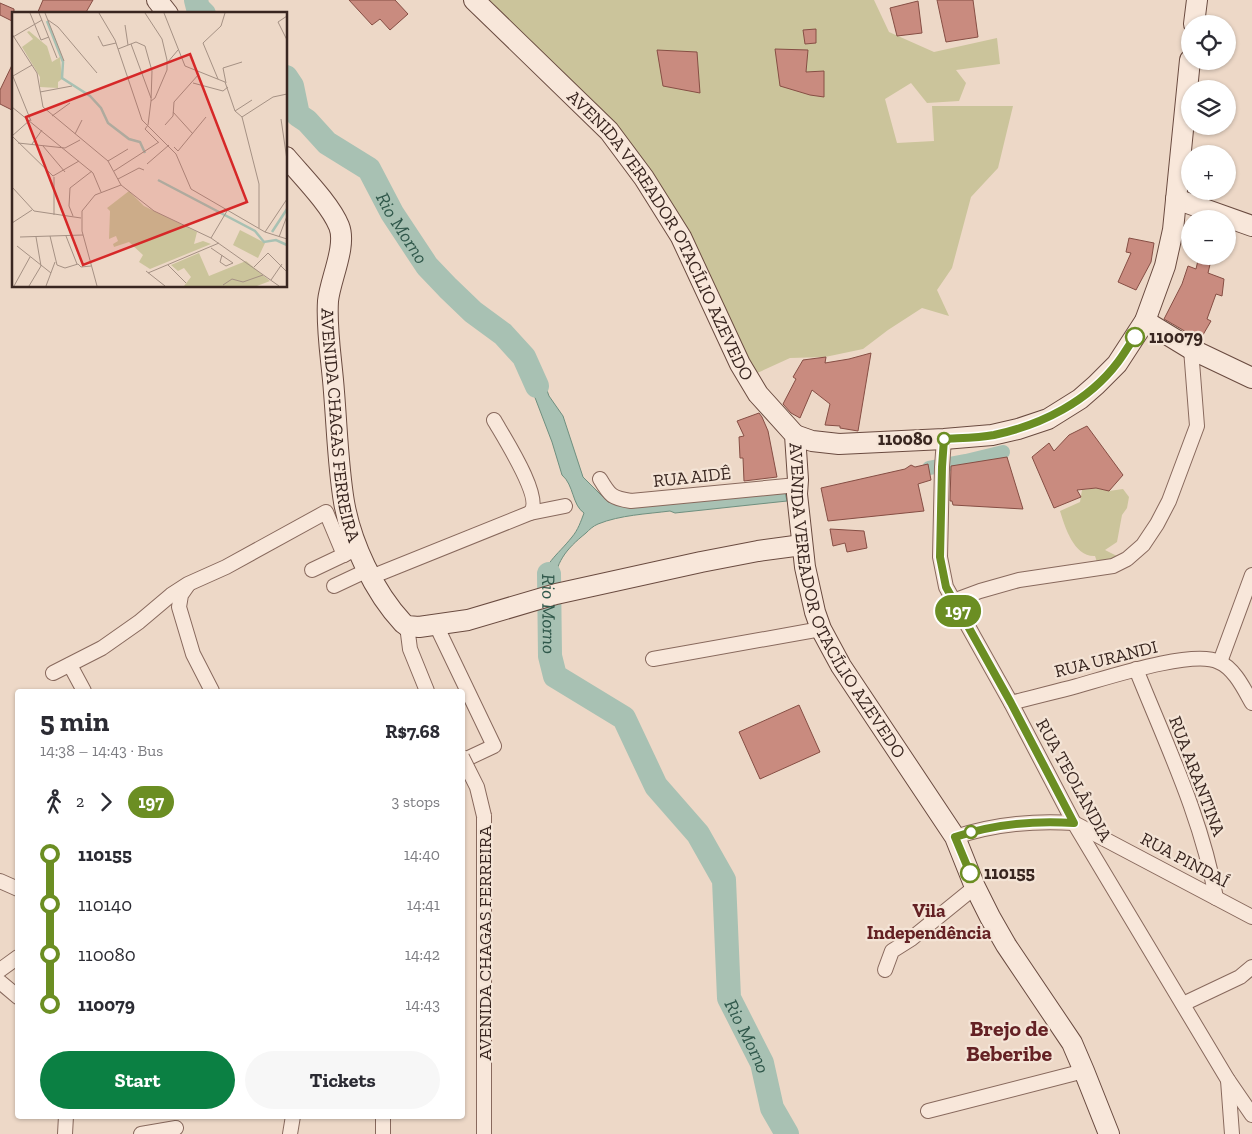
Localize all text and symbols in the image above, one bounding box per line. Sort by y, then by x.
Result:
inset map [12,12,288,288]
map controls [1181,15,1236,265]
button: locate [1181,15,1236,70]
button: layers [1181,80,1236,135]
street label: AVENIDA VEREADOR OTACÍLIO AZEVEDO [563,86,758,385]
button: + [1181,145,1236,200]
water label: Rio Morno [371,188,433,268]
button: − [1181,210,1236,265]
street label: AVENIDA CHAGAS FERREIRA [317,308,365,545]
place label: 110079 [1149,326,1203,348]
marker: 110079 [1125,327,1145,347]
place label: 110080 [878,428,933,450]
marker: 110080 [937,432,951,446]
street label: AVENIDA VEREADOR OTACÍLIO AZEVEDO [785,442,910,762]
street label: RUA AIDÊ [652,462,732,492]
water label: Rio Morno [537,574,561,654]
line badge: 197 [929,595,987,627]
text: 197 [945,600,971,622]
street label: RUA URANDI [1052,636,1160,682]
text: 5 min [40,705,109,738]
street label: RUA ARANTINA [1164,713,1230,839]
street label: RUA TEOLÂNDIA [1031,715,1117,846]
text: R$7.68 [385,720,440,743]
text: 14:38 – 14:43 · Bus [40,741,163,760]
icon: walk [40,788,68,816]
icon: forward [92,788,120,816]
text: 197 [138,791,164,813]
text: 2 [76,792,84,811]
text: 3 stops [392,792,440,811]
street label: AVENIDA CHAGAS FERREIRA [474,825,496,1061]
unlabelled marker [964,825,978,839]
street label: RUA PINDAÍ [1137,828,1233,893]
text: 110155 [78,843,132,866]
text: 14:40 [404,845,440,864]
place label: 110155 [984,862,1035,884]
marker: 110155 [960,863,980,883]
text: 110140 [78,893,132,916]
text: 14:41 [407,895,440,914]
district label: Vila Independência [867,899,992,944]
text: 110080 [78,943,136,966]
text: 14:42 [405,945,440,964]
text: 110079 [78,993,135,1016]
text: 14:43 [405,995,440,1014]
water label: Rio Morno [720,995,775,1075]
district label: Brejo de Beberibe [966,1015,1052,1067]
button: Start [40,1051,235,1109]
button: Tickets [245,1051,440,1109]

